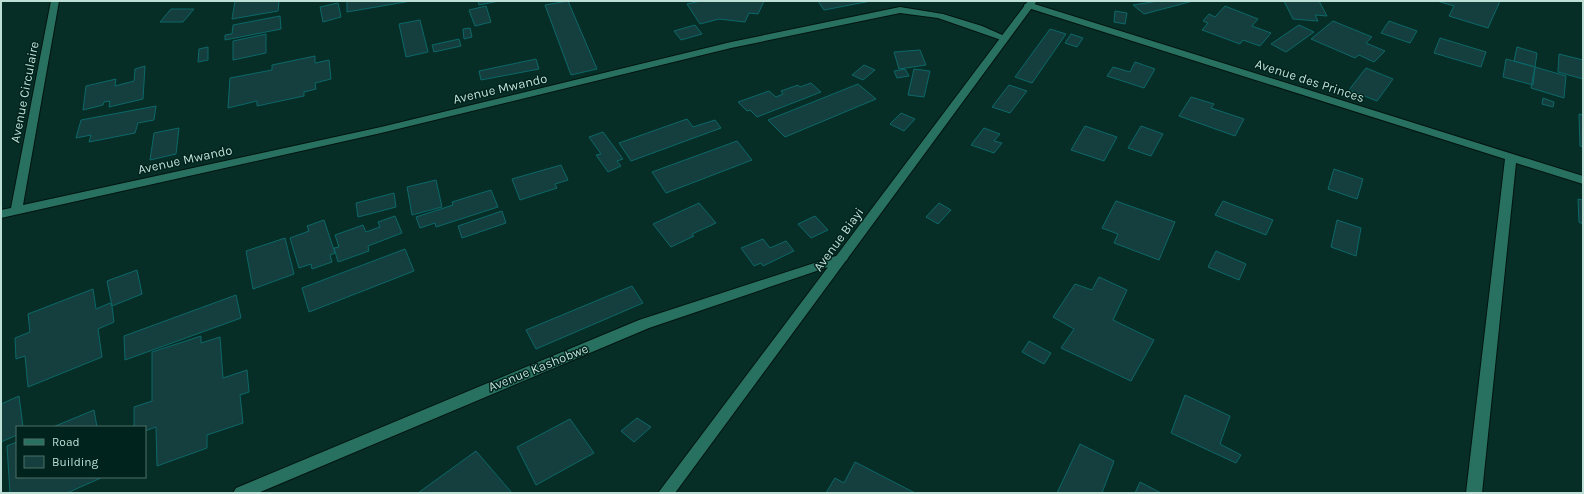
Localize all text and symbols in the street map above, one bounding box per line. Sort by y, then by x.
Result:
street label: Avenue Circulaire [7,40,42,144]
street label: Avenue des Princes [1253,56,1367,105]
street label: Avenue Mwando [452,70,549,107]
street label: Avenue Mwando [137,142,234,177]
street label: Avenue Biayi [810,205,866,274]
street label: Avenue Kashobwe [486,340,591,394]
legend [16,426,146,478]
text: Road [52,435,80,449]
text: Building [52,455,99,469]

